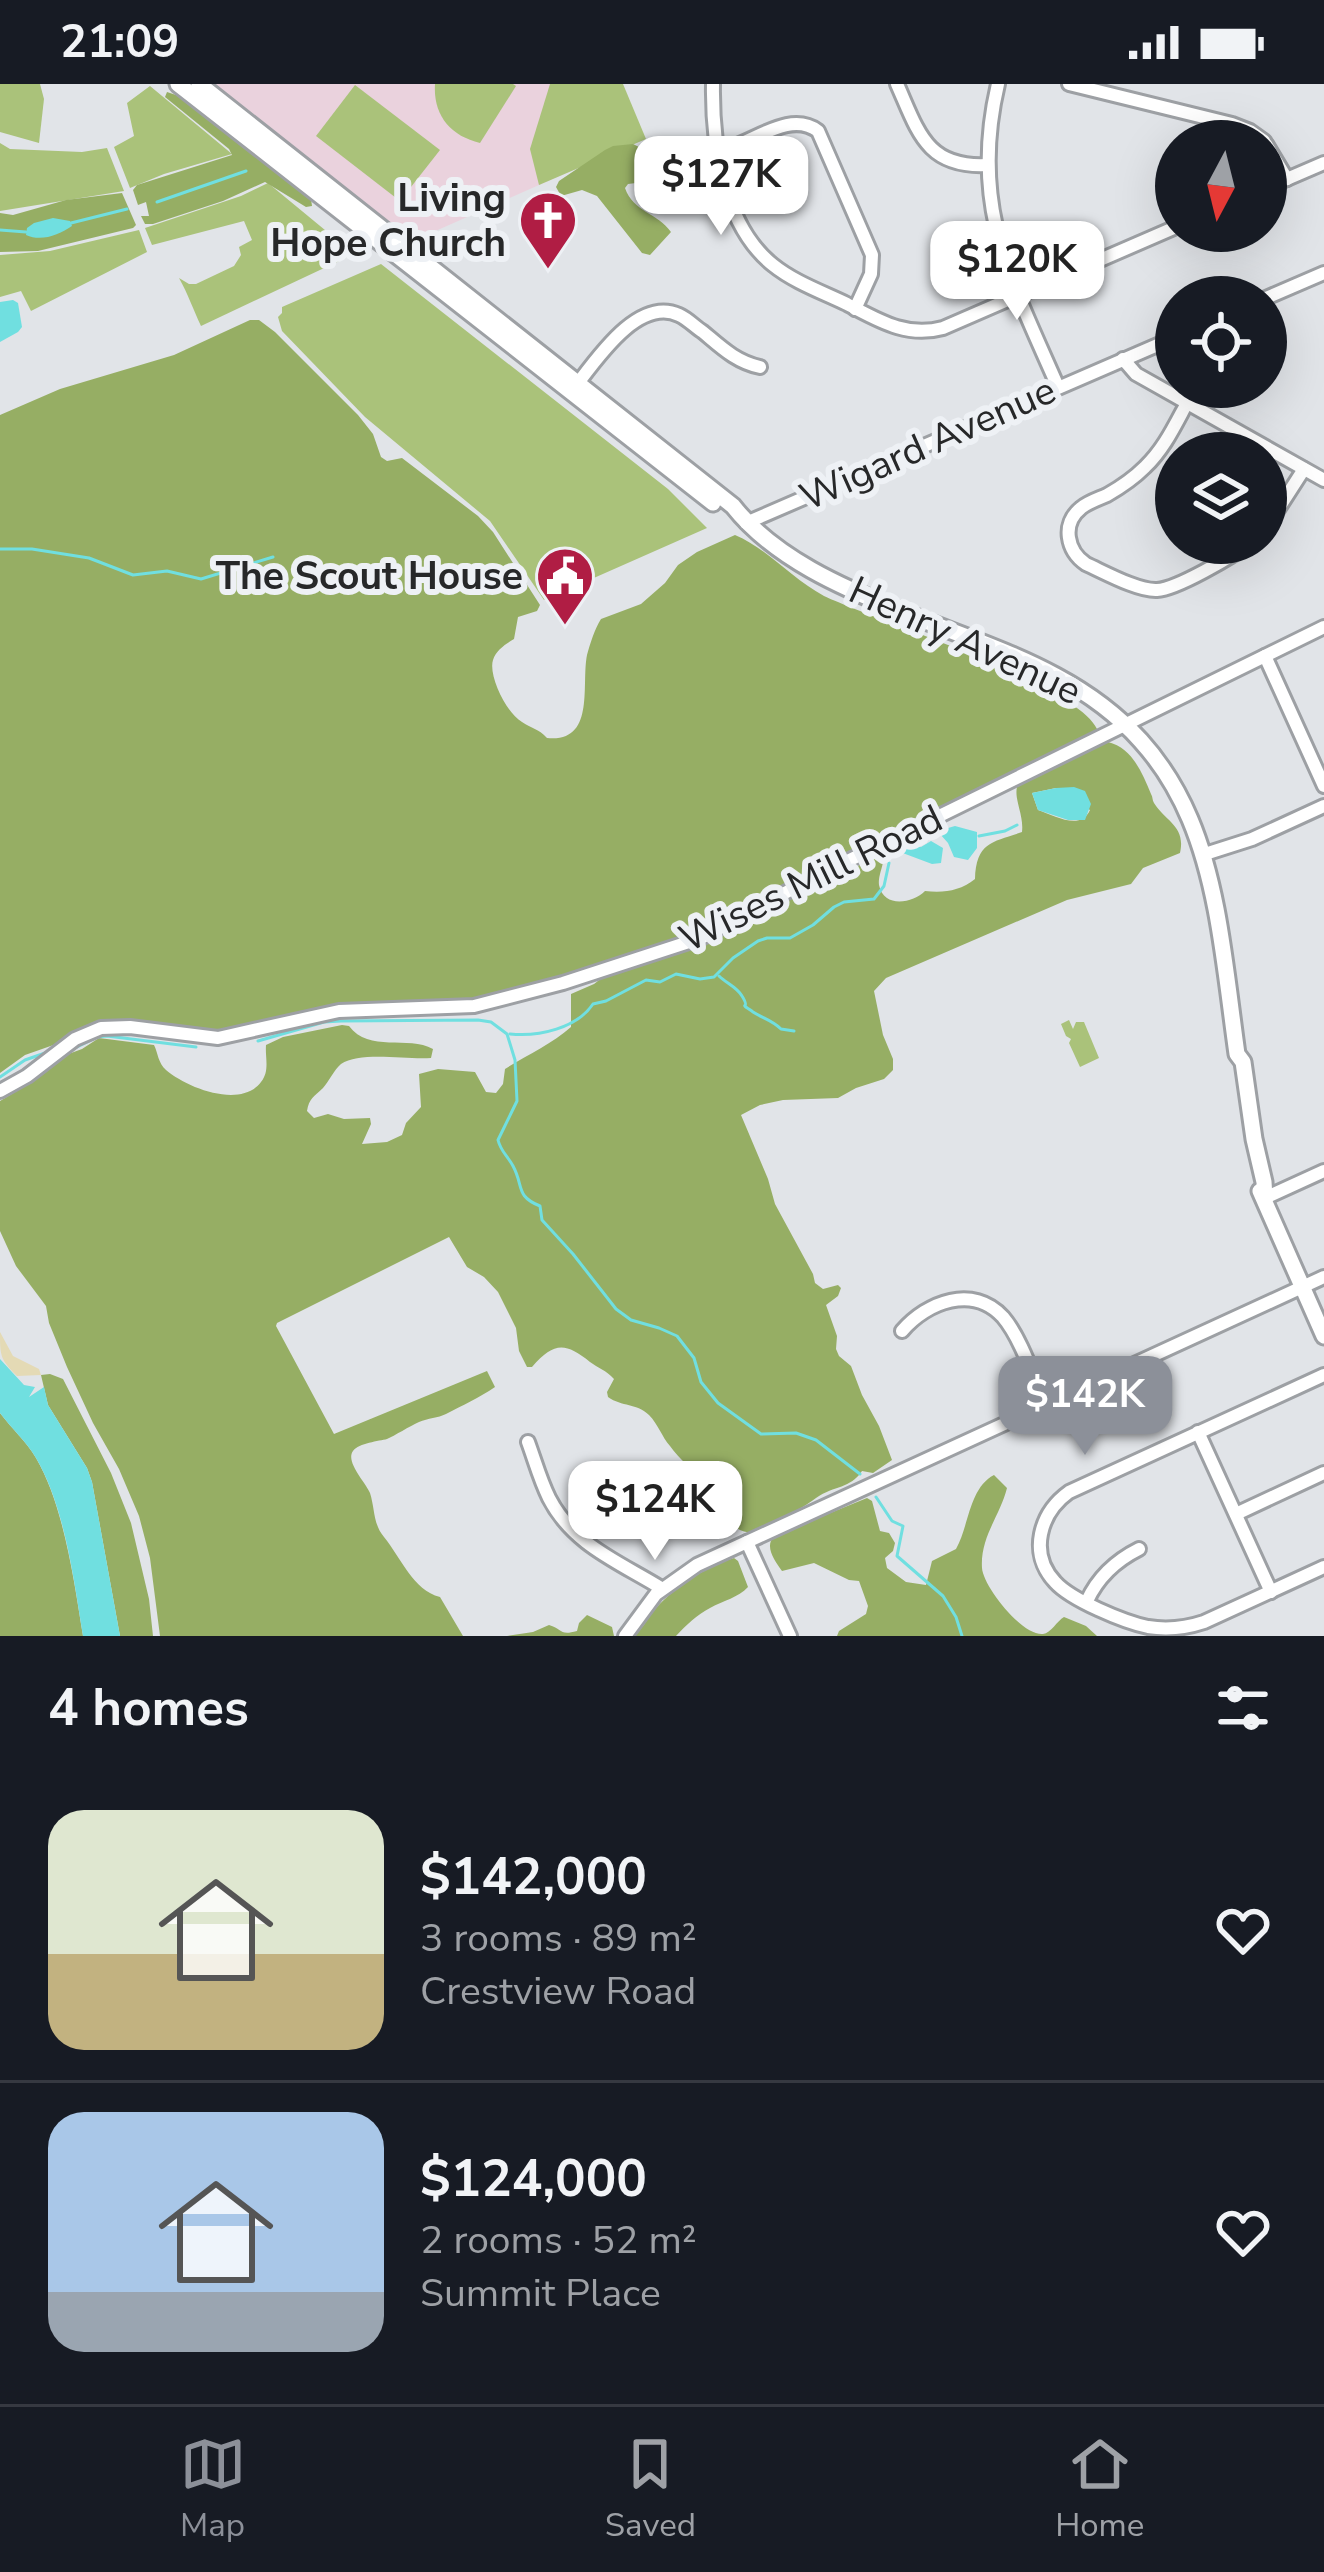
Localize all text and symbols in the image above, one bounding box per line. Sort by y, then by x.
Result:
text: 21:09 [60,12,179,73]
north arrow [1155,120,1287,252]
map controls [1155,120,1287,564]
pin: $127K [637,136,805,238]
text: $127K [661,148,781,201]
place label: Living Hope Church [270,172,506,270]
church icon: Living Hope Church [517,189,579,271]
pin: $120K [933,221,1101,323]
text: $120K [957,233,1077,286]
button: locate [1155,276,1287,408]
street label: Wigard Avenue [792,364,1064,524]
button: layers [1155,432,1287,564]
public building icon: The Scout House [534,545,596,627]
place label: The Scout House [216,550,523,603]
street label: Henry Avenue [840,564,1090,718]
street label: Wises Mill Road [671,792,951,966]
pin: $142K [1001,1356,1169,1458]
text: $142K [1025,1368,1145,1421]
pin: $124K [571,1461,739,1563]
text: $124K [595,1473,715,1526]
text: 4 homes [48,1673,249,1743]
icon: filters [1210,1675,1276,1741]
text: $142,000 [420,1842,647,1912]
icon: home [144,1858,288,2002]
icon: heart [1210,1897,1276,1963]
text: 3 rooms · 89 m² [420,1912,697,1965]
text: Crestview Road [420,1965,696,2018]
text: $124,000 [420,2144,647,2214]
icon: home [144,2160,288,2304]
icon: heart [1210,2199,1276,2265]
text: 2 rooms · 52 m² [420,2214,697,2267]
text: Summit Place [420,2267,661,2320]
tab: Map [180,2431,246,2548]
tab: Saved [605,2431,696,2548]
tab: Home [1055,2431,1144,2548]

